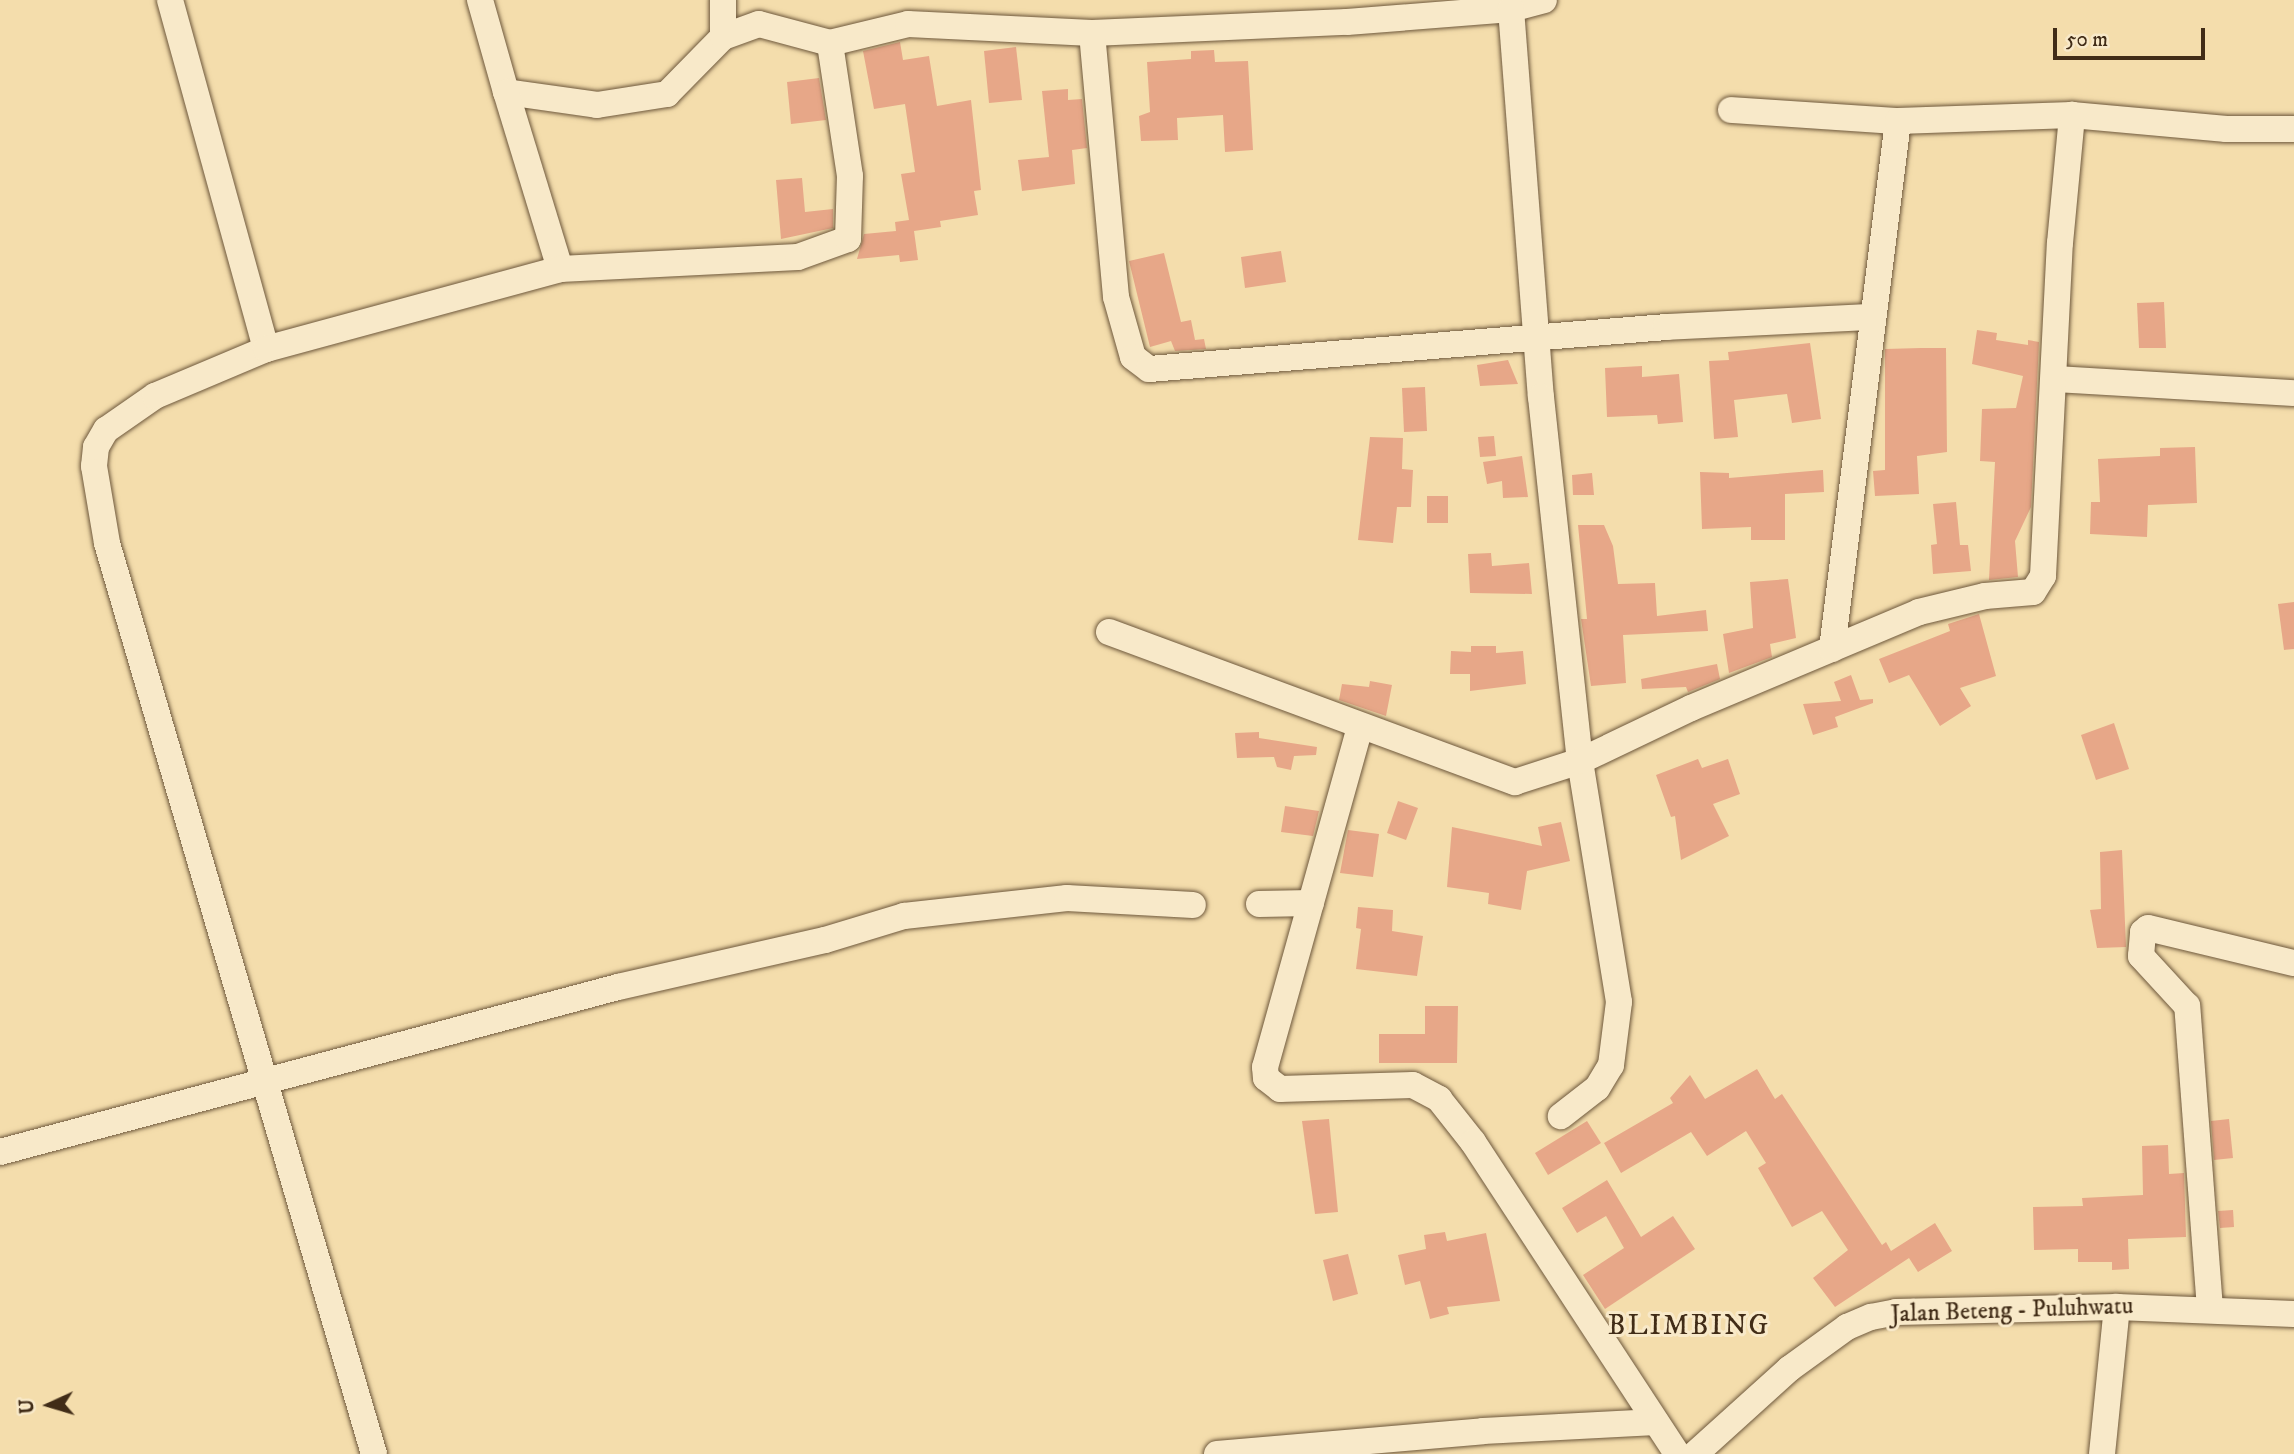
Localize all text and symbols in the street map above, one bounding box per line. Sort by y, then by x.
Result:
scale bar [2056,14,2208,58]
text: 50 m [2066,27,2108,53]
street label: Jalan Beteng - Puluhwatu [1890,1292,2134,1330]
district label: BLIMBING [1609,1309,1769,1343]
north arrow [14,1370,84,1440]
text: U [16,1398,40,1415]

